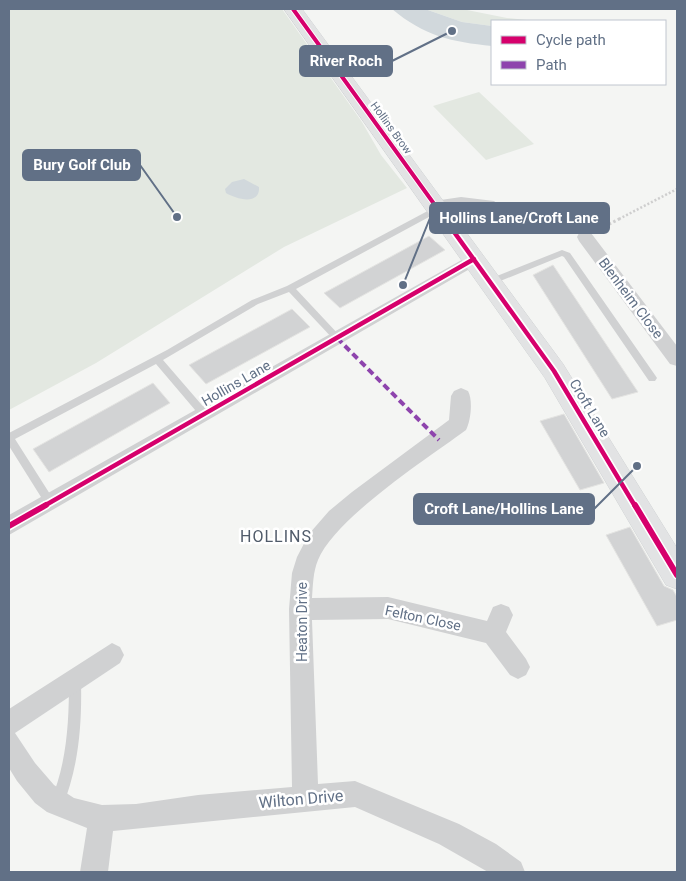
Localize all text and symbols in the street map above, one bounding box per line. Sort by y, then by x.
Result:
legend [491,20,666,85]
text: Cycle path [536,31,606,49]
callout: River Roch [300,46,392,76]
text: River Roch [310,52,382,70]
text: Path [536,56,567,74]
street label: Hollins Brow [368,99,415,157]
callout: Bury Golf Club [23,150,140,180]
text: Bury Golf Club [33,156,131,174]
callout: Hollins Lane/Croft Lane [430,203,609,233]
text: Hollins Lane/Croft Lane [439,209,599,227]
street label: Blenheim Close [596,255,666,341]
street label: Hollins Lane [199,357,273,409]
street label: Croft Lane [566,376,614,440]
callout: Croft Lane/Hollins Lane [414,494,594,524]
text: Croft Lane/Hollins Lane [424,500,584,518]
district label: HOLLINS [240,527,312,546]
street label: Heaton Drive [294,582,310,662]
street label: Felton Close [384,602,462,634]
street label: Wilton Drive [258,786,344,812]

